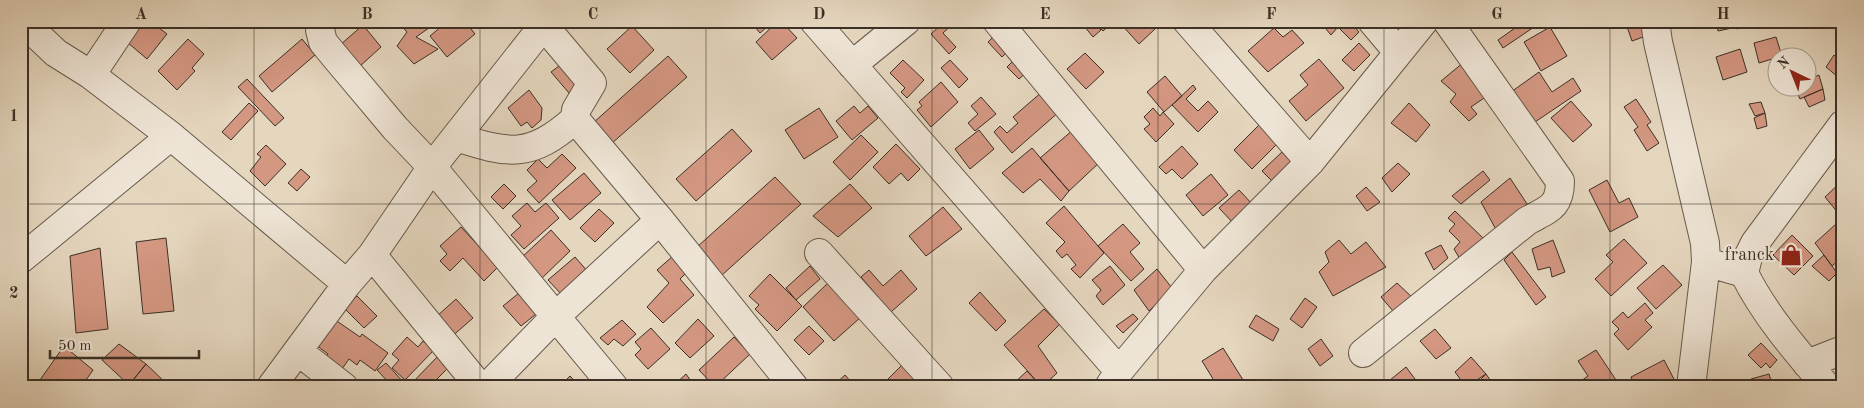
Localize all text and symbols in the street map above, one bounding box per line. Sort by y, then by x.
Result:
text: A [135,7,147,23]
text: B [361,7,373,23]
text: C [588,7,598,23]
text: D [813,7,825,23]
text: E [1039,7,1051,23]
text: F [1266,7,1277,23]
text: G [1491,7,1503,23]
text: H [1716,7,1730,23]
north arrow [1766,48,1816,98]
text: N [1775,54,1793,72]
text: 1 [9,109,19,125]
shop icon: franck [1778,242,1804,268]
place label: franck [1725,246,1774,264]
text: 2 [9,286,19,302]
scale bar [50,328,199,360]
text: 50 m [58,339,92,354]

